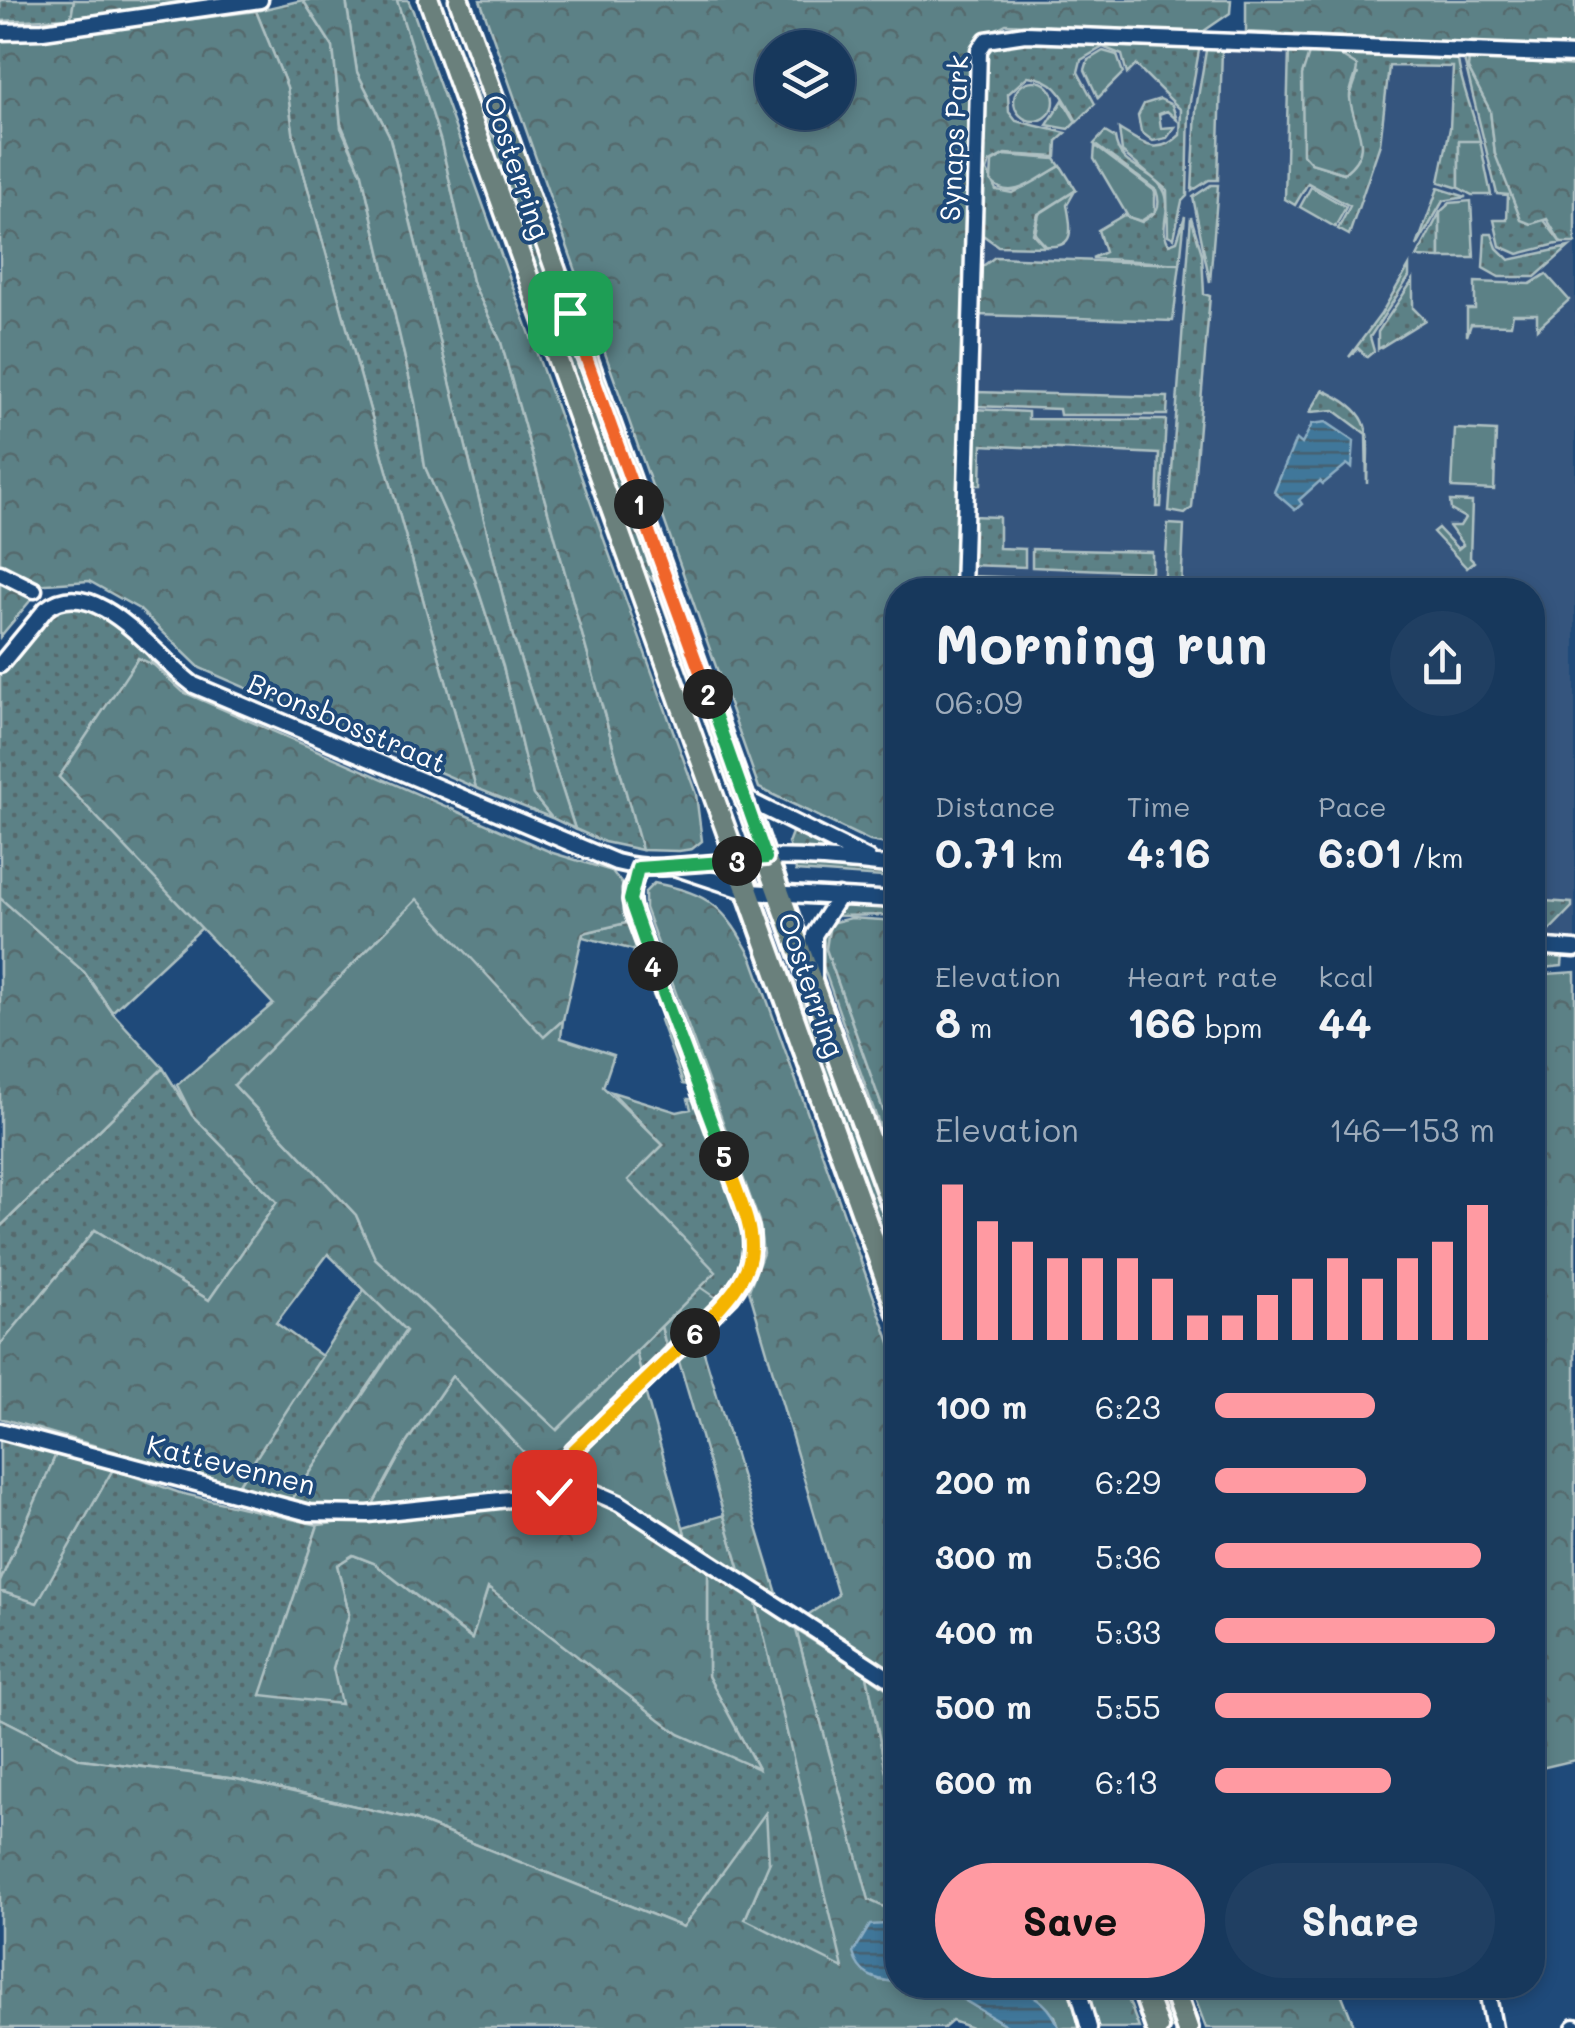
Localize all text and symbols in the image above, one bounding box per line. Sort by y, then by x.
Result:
map controls [755,30,855,130]
button: layers [755,30,855,130]
street label: Synaps Park [931,54,975,222]
street label: Oosterring [476,90,559,244]
pin [528,271,613,356]
icon: arrive [543,286,598,341]
pin: 1 [614,479,664,529]
text: 1 [633,486,645,522]
text: Morning run [935,606,1268,678]
button: share [1390,611,1495,716]
street label: Bronsbosstraat [243,664,452,780]
pin: 2 [683,669,733,719]
text: 2 [700,676,716,712]
text: 06:09 [935,680,1023,722]
text: Distance [935,788,1056,824]
text: Time [1127,788,1190,824]
text: Pace [1318,788,1387,824]
text: 0.71 [935,824,1017,879]
text: 4:16 [1127,824,1211,879]
text: 6:01 [1318,824,1403,879]
pin: 3 [712,836,762,886]
text: km [1017,839,1063,875]
text: /km [1403,839,1464,875]
text: 3 [729,843,745,879]
street label: Oosterring [770,908,853,1062]
pin: 4 [628,941,678,991]
text: 4 [644,948,662,984]
text: Elevation [935,958,1061,994]
text: Heart rate [1127,958,1278,994]
text: kcal [1318,958,1374,994]
text: 8 [935,994,961,1049]
text: 166 [1127,994,1196,1049]
text: 44 [1318,994,1372,1049]
text: m [961,1009,992,1045]
text: bpm [1196,1009,1262,1045]
text: Elevation [935,1108,1079,1150]
text: 146–153 m [1329,1108,1495,1150]
pin: 5 [699,1131,749,1181]
text: 5 [716,1138,732,1174]
pin: 6 [670,1308,720,1358]
text: 6 [687,1315,703,1351]
text: 100 m [935,1385,1027,1427]
text: 6:23 [1095,1385,1161,1427]
street label: Kattevennen [143,1426,319,1502]
pin [512,1450,597,1535]
text: 200 m [935,1460,1031,1502]
text: 6:29 [1095,1460,1161,1502]
icon: check [527,1465,582,1520]
text: 300 m [935,1535,1032,1577]
text: 5:36 [1095,1535,1162,1577]
text: 400 m [935,1610,1033,1652]
text: 5:33 [1095,1610,1161,1652]
text: 500 m [935,1685,1032,1727]
text: 5:55 [1095,1685,1161,1727]
text: 600 m [935,1760,1032,1802]
text: 6:13 [1095,1760,1157,1802]
button: Save [935,1863,1205,1978]
button: Share [1225,1863,1495,1978]

